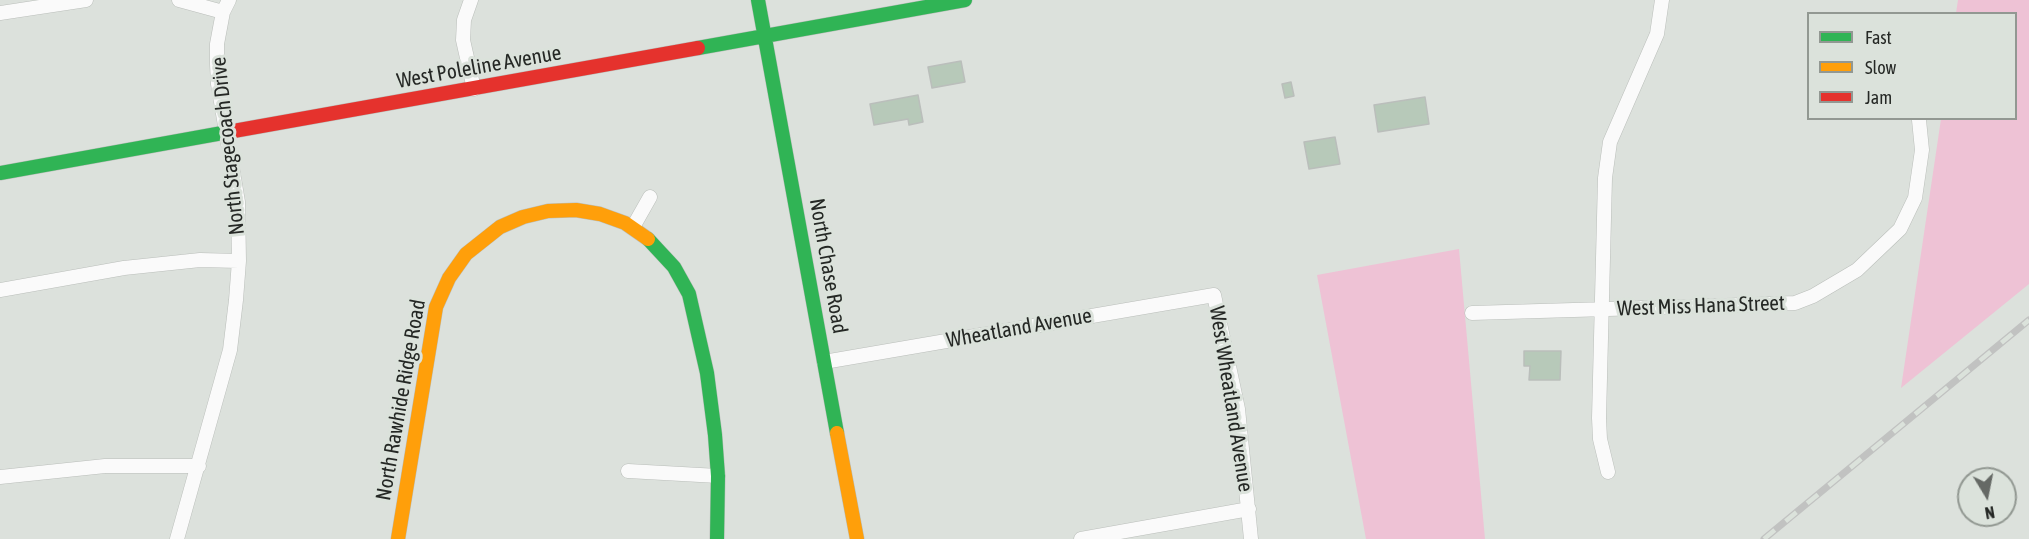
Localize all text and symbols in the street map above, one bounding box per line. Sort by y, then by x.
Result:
legend [1807,12,2017,120]
text: Fast [1865,27,1892,48]
street label: West Poleline Avenue [395,40,563,94]
street label: North Stagecoach Drive [206,56,250,236]
text: Slow [1865,57,1896,78]
text: Jam [1865,87,1892,108]
street label: North Chase Road [804,197,852,335]
street label: West Miss Hana Street [1617,290,1785,322]
street label: North Rawhide Ridge Road [371,297,431,503]
street label: Wheatland Avenue [944,303,1094,353]
street label: West Wheatland Avenue [1204,304,1258,494]
north arrow [1957,467,2017,527]
text: N [1984,503,1996,522]

